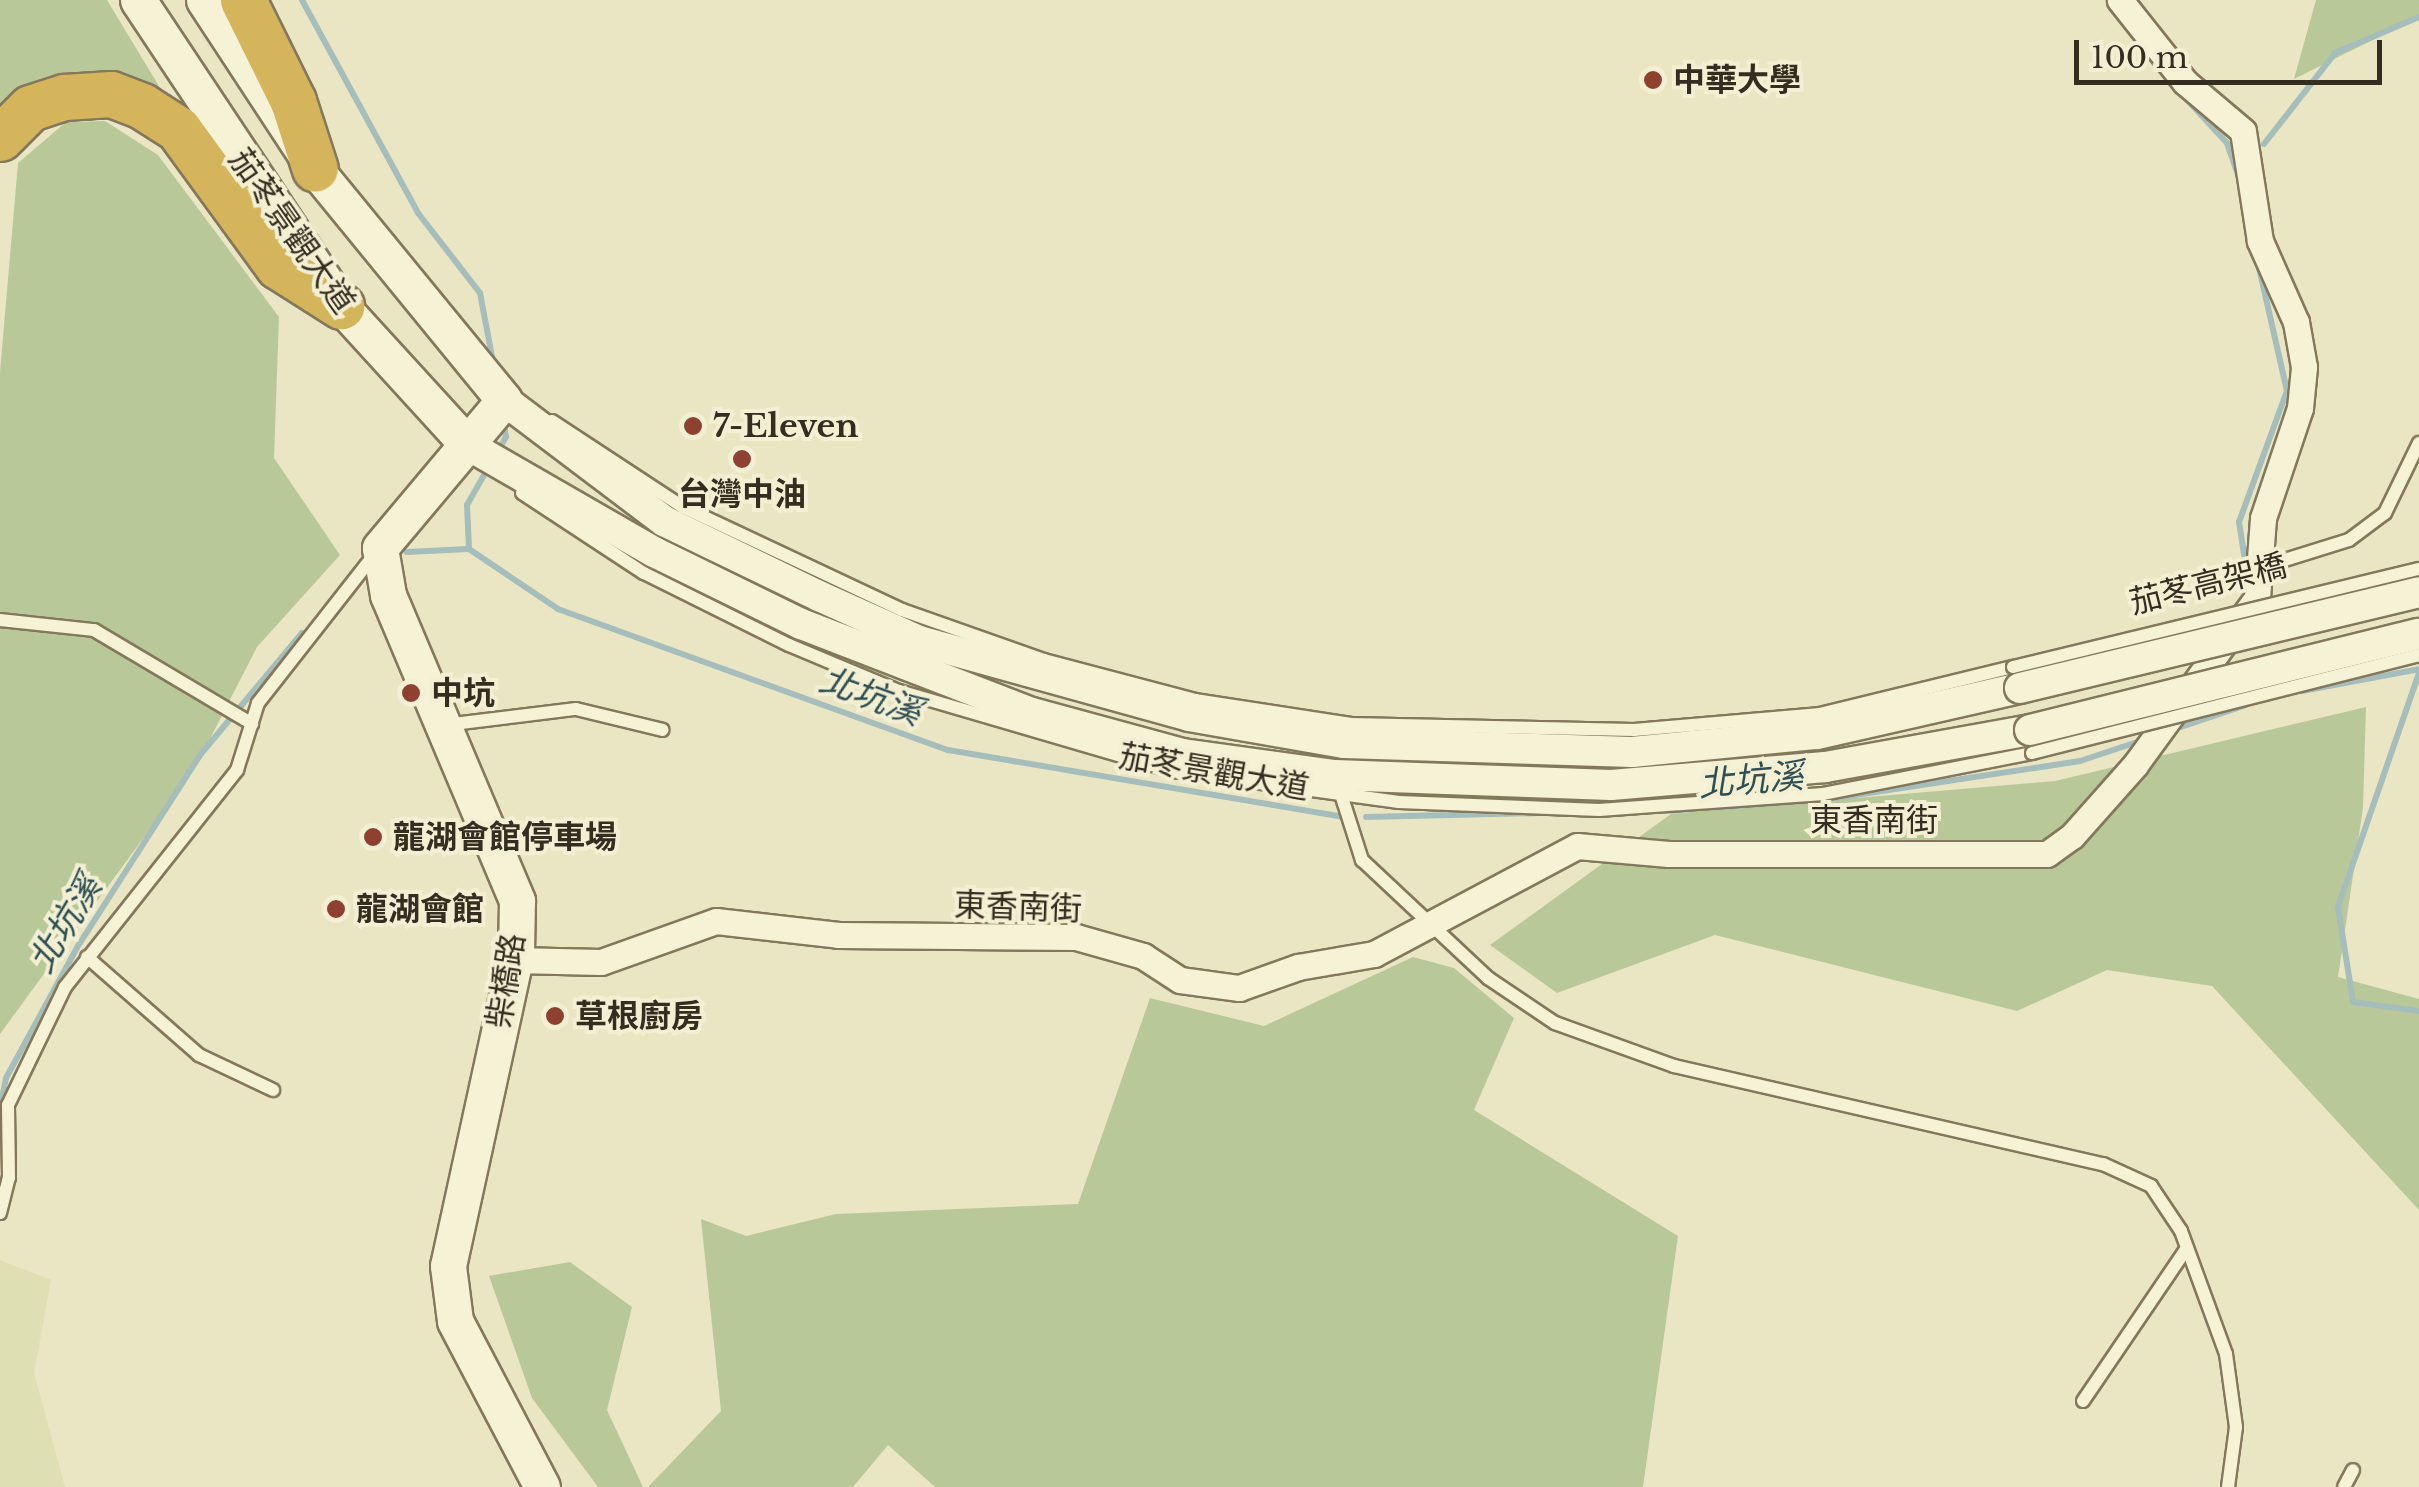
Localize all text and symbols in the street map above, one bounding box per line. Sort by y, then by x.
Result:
scale bar [2079,20,2386,82]
text: 100 m [2091,39,2188,76]
place label: 中華大學 [1673,61,1801,99]
marker: 中華大學 [1642,69,1664,91]
street label: 茄苳景觀大道 [221,141,363,321]
place label: 7-Eleven [713,407,858,445]
marker: 7-Eleven [682,415,704,437]
marker: 台灣中油 [731,448,753,470]
place label: 台灣中油 [678,475,806,513]
street label: 茄苳高架橋 [2126,546,2290,622]
water label: 北坑溪 [814,658,928,734]
place label: 中坑 [431,674,495,712]
marker: 中坑 [400,682,422,704]
street label: 茄苳景觀大道 [1116,736,1312,808]
water label: 北坑溪 [1697,755,1805,805]
street label: 東香南街 [1810,801,1938,839]
place label: 龍湖會館停車場 [393,818,617,856]
marker: 龍湖會館停車場 [362,826,384,848]
water label: 北坑溪 [20,868,110,980]
street label: 東香南街 [953,886,1083,928]
place label: 龍湖會館 [356,890,484,928]
marker: 龍湖會館 [325,898,347,920]
street label: 柴橋路 [480,931,532,1031]
place label: 草根廚房 [575,997,703,1035]
marker: 草根廚房 [544,1005,566,1027]

